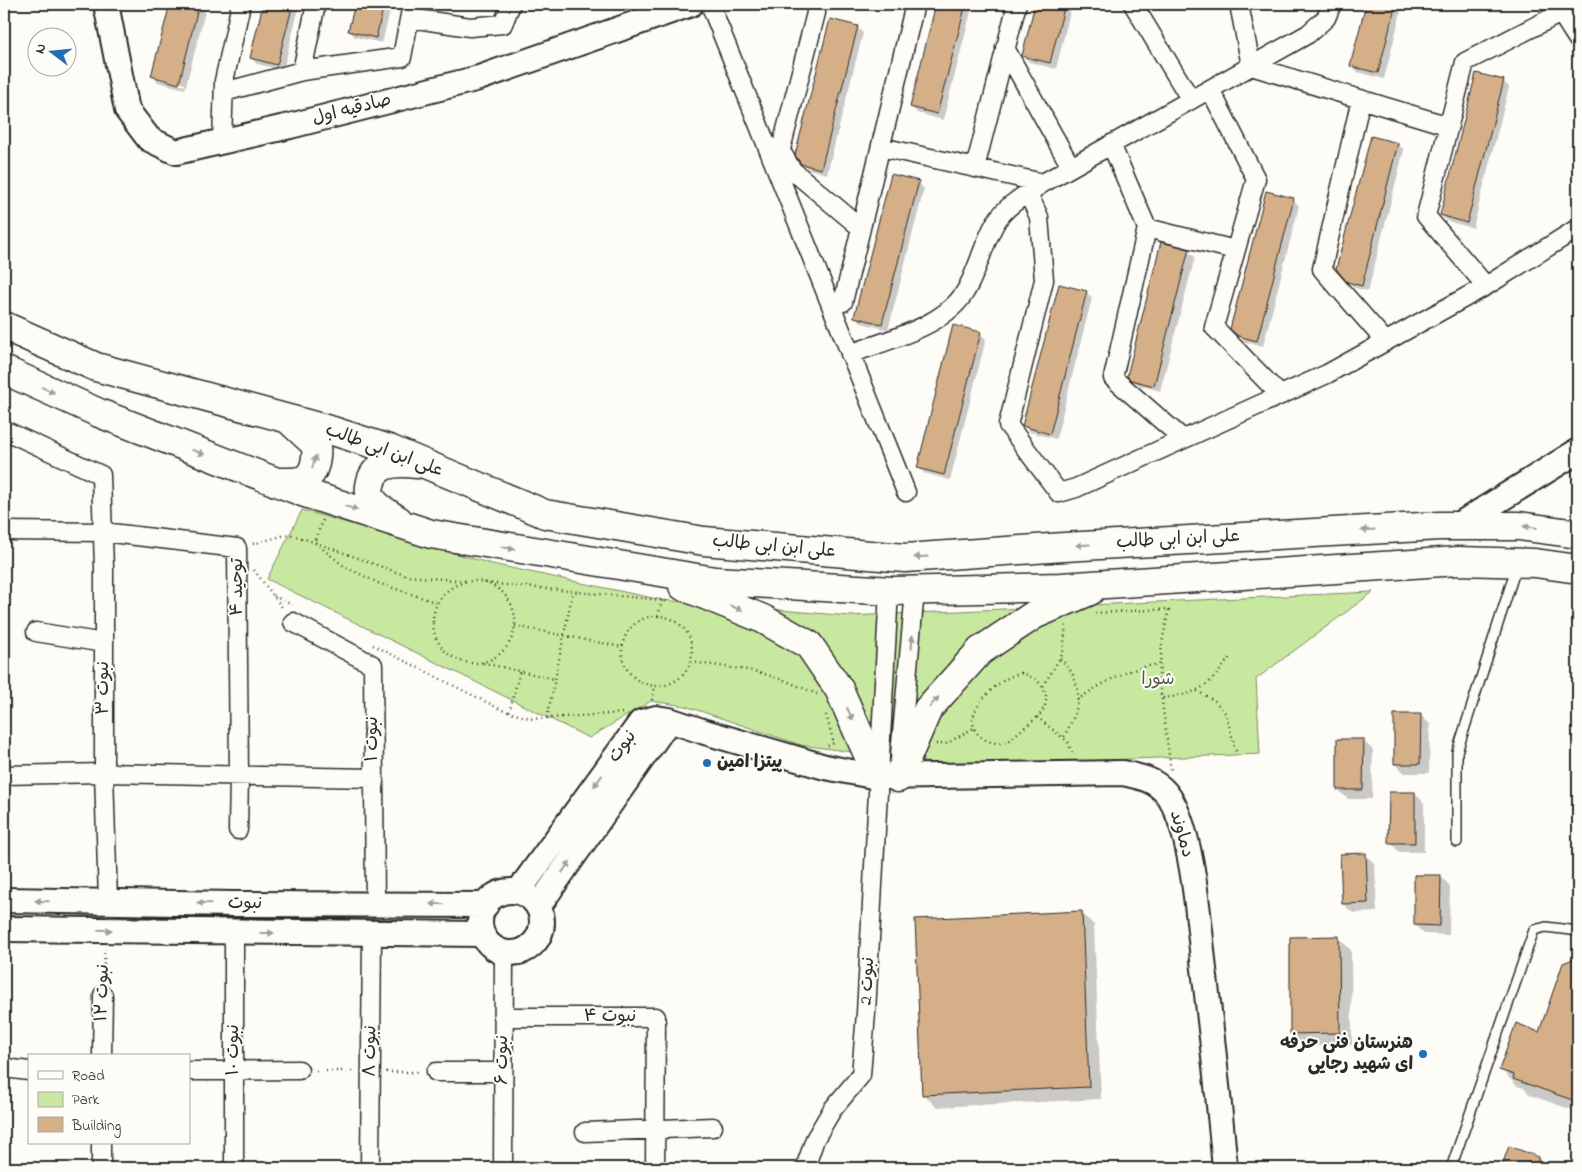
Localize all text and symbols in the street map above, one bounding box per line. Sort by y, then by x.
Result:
north arrow [28,28,78,78]
text: N [30,41,52,56]
street label: صادقیه اول [310,88,394,132]
one-way arrow [41,386,55,394]
street label: علی ابن ابی طالب [321,418,447,484]
one-way arrow [191,448,206,456]
one-way arrow [311,455,319,470]
one-way arrow [343,505,358,513]
one-way arrow [1522,523,1538,531]
street label: علی ابن ابی طالب [1116,524,1240,556]
one-way arrow [1359,526,1375,534]
street label: علی ابن ابی طالب [711,529,837,565]
one-way arrow [1075,542,1091,550]
one-way arrow [500,544,516,552]
one-way arrow [913,553,929,561]
street label: توحید ۴ [225,557,251,616]
one-way arrow [729,604,744,612]
one-way arrow [908,634,916,650]
street label: نبوت ۳ [91,661,117,715]
park label: شورا [1141,667,1175,693]
one-way arrow [928,697,940,709]
one-way arrow [846,707,854,721]
street label: نبوت ۱ [360,716,386,762]
street label: نبوت [602,725,644,769]
place label: پیتزا امین [717,750,783,776]
marker: پیتزا امین [701,757,713,769]
one-way arrow [593,774,603,788]
street label: دماوند [1162,807,1200,861]
one-way arrow [561,861,571,874]
street label: نبوت [228,891,262,917]
one-way arrow [34,896,50,904]
one-way arrow [196,899,212,907]
one-way arrow [429,900,445,908]
one-way arrow [97,926,113,934]
one-way arrow [260,929,276,937]
street label: نبوت 2 [854,956,882,1006]
street label: نبوت ۱۲ [89,964,117,1022]
street label: نبوت ۴ [584,1004,636,1030]
street label: نبوت ۱۰ [221,1024,247,1076]
street label: نبوت ۸ [358,1025,384,1077]
place label: هنرستان فنی حرفه ای شهید رجایی [1280,1031,1413,1078]
street label: نبوت ۶ [490,1035,516,1085]
marker: هنرستان فنی حرفه ای شهید رجایی [1417,1048,1429,1060]
legend [28,1054,190,1144]
text: Road [72,1065,105,1087]
text: Park [72,1089,100,1111]
text: Building [71,1115,121,1138]

